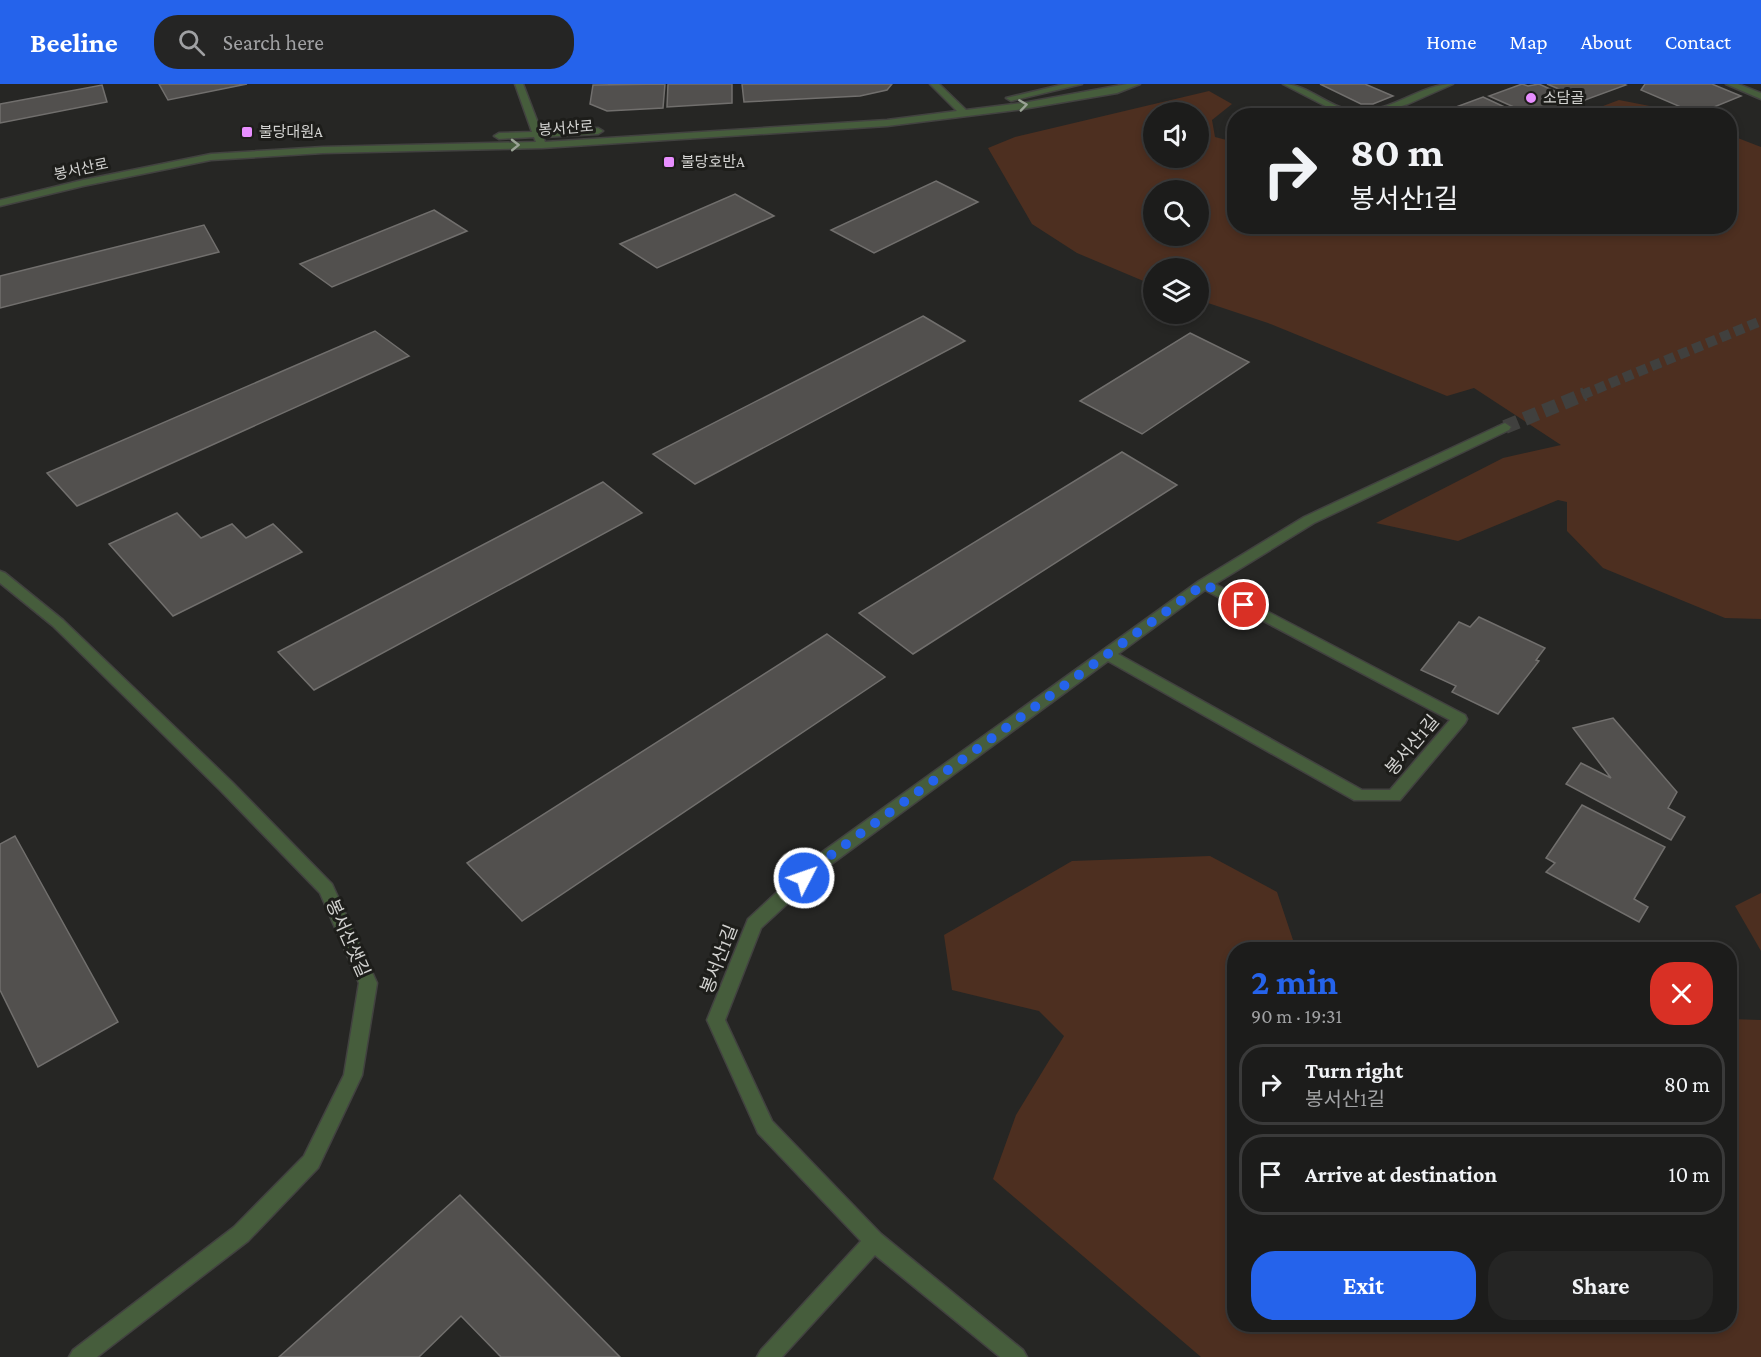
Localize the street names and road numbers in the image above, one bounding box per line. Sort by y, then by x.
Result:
street label: 봉서산로 [538,118,594,138]
street label: 봉서산로 [52,155,110,183]
street label: 봉서산1길 [1381,711,1443,779]
street label: 봉서산샛길 [322,896,374,980]
street label: 봉서산1길 [697,922,741,996]

